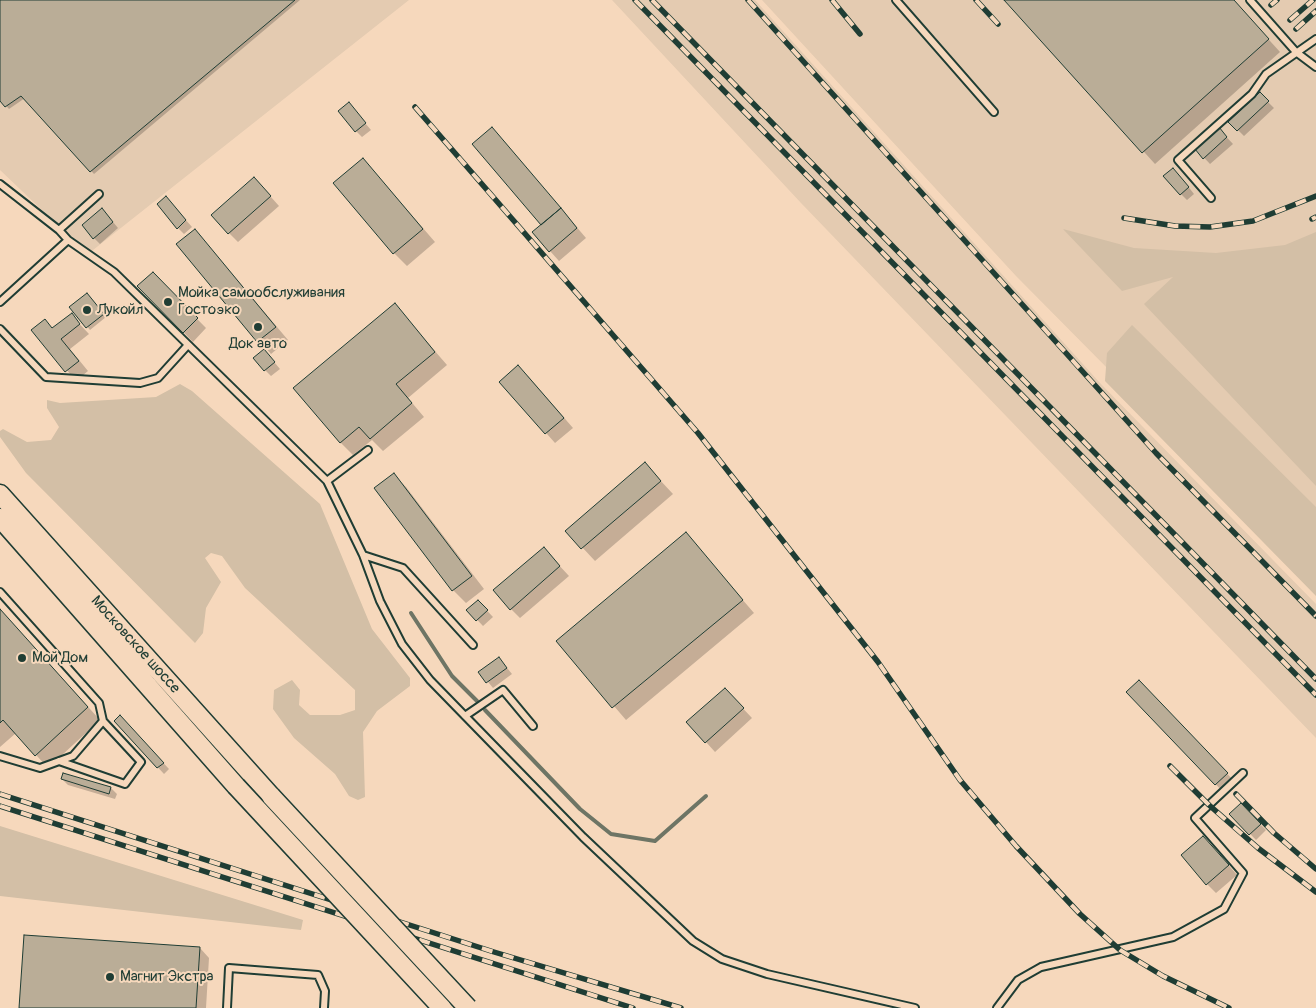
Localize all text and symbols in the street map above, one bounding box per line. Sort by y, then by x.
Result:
place label: Мойка самообслуживания Гостоэко [178,284,345,319]
marker: Мойка самообслуживания Гостоэко [162,296,174,308]
place label: Лукойл [97,301,143,319]
marker: Лукойл [81,304,93,316]
marker: Док авто [252,321,264,333]
place label: Док авто [229,335,287,353]
street label: Московское шоссе [86,593,184,697]
place label: Мой Дом [32,649,88,667]
marker: Мой Дом [16,652,28,664]
place label: Магнит Экстра [120,968,213,986]
marker: Магнит Экстра [104,971,116,983]

